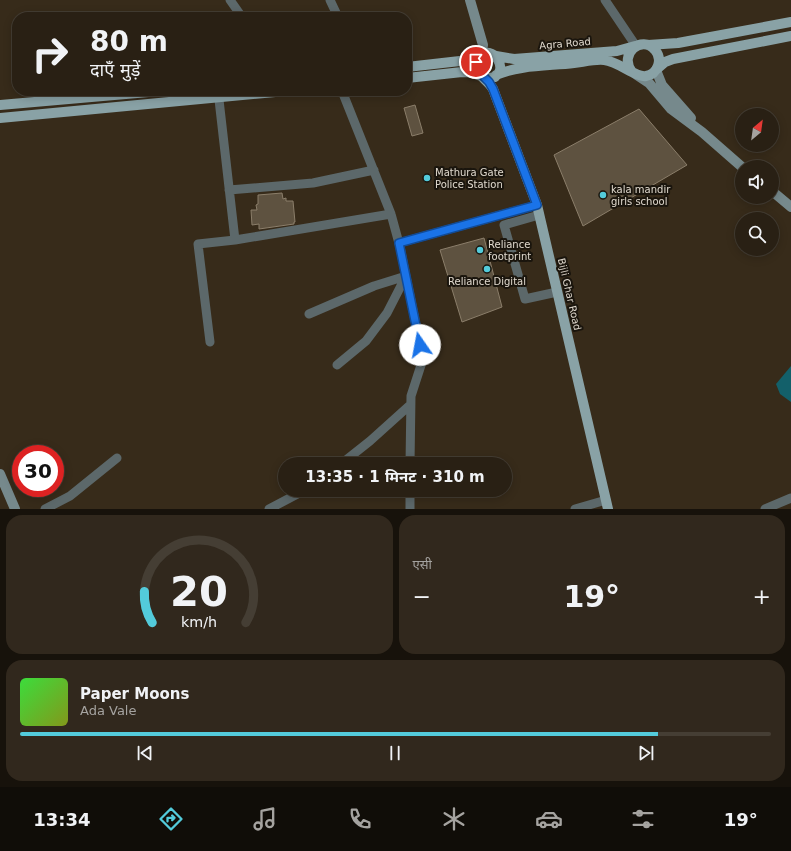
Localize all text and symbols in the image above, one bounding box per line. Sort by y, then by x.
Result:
text: 80 m [90,25,168,58]
icon: right [24,28,76,80]
street label: Agra Road [539,36,591,51]
pin [459,45,493,79]
icon: arrive [465,51,487,73]
text: दाएँ मुड़ें [90,59,140,80]
north arrow [735,108,779,152]
map controls [735,108,779,256]
button: sound [735,160,779,204]
place label: Mathura Gate Police Station [435,167,504,190]
marker: Mathura Gate Police Station [422,173,432,183]
place label: kala mandir girls school [611,184,671,207]
marker: kala mandir girls school [598,190,608,200]
button: search [735,212,779,256]
place label: Reliance footprint [488,239,531,262]
marker: Reliance footprint [475,245,485,255]
street label: Bijli Ghar Road [556,257,583,331]
marker: Reliance Digital [482,264,492,274]
place label: Reliance Digital [448,276,526,287]
position arrow [399,324,441,366]
speed limit sign: 30 [12,445,64,497]
text: 13:35 · 1 मिनट · 310 m [305,468,485,486]
text: एसी [413,557,432,572]
text: 20 [170,566,228,615]
text: 19° [563,579,620,614]
text: − [413,584,431,609]
text: + [753,584,771,609]
text: km/h [181,613,217,629]
text: Paper Moons [80,685,189,703]
text: Ada Vale [80,703,136,718]
icon: previous [134,742,156,764]
icon: pause [384,742,406,764]
icon: next [635,742,657,764]
icon: directions [157,805,185,833]
icon: music [251,805,279,833]
icon: phone [346,805,374,833]
icon: climate [440,805,468,833]
icon: car [535,805,563,833]
icon: filters [629,805,657,833]
text: 13:34 [33,809,91,830]
text: 19° [724,809,758,830]

